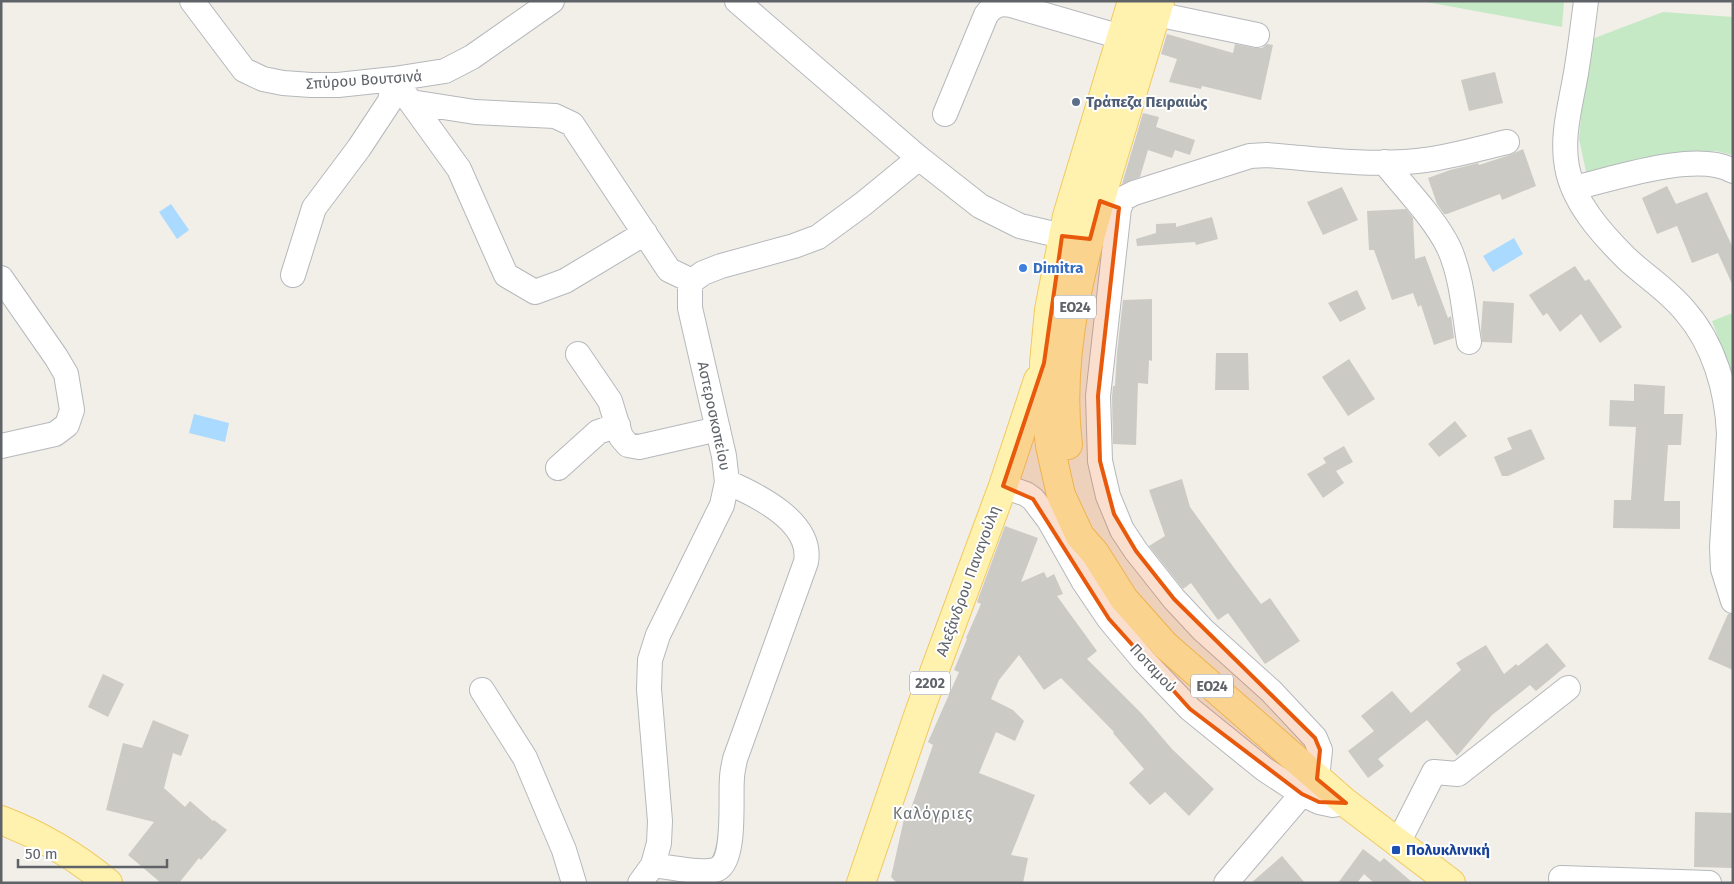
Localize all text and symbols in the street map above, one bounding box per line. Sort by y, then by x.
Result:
street label: Σπύρου Βουτσινά [305,67,423,93]
place label: Τράπεζα Πειραιώς [1086,93,1208,111]
marker: Τράπεζα Πειραιώς [1070,96,1082,108]
place label: Dimitra [1033,259,1083,277]
marker: Dimitra [1017,262,1029,274]
road number: ΕΟ24 [1054,296,1096,318]
street label: Αστεροσκοπείου [694,360,734,472]
street label: Αλεξάνδρου Παναγούλη [932,503,1004,659]
street label: Ποταμού [1126,640,1180,696]
road number: 2202 [910,671,950,694]
road number: ΕΟ24 [1191,674,1233,698]
district label: Καλόγριες [893,804,973,823]
scale bar [18,836,166,868]
place label: Πολυκλινική [1406,841,1490,859]
marker: Πολυκλινική [1390,844,1402,856]
text: 50 m [25,845,58,863]

